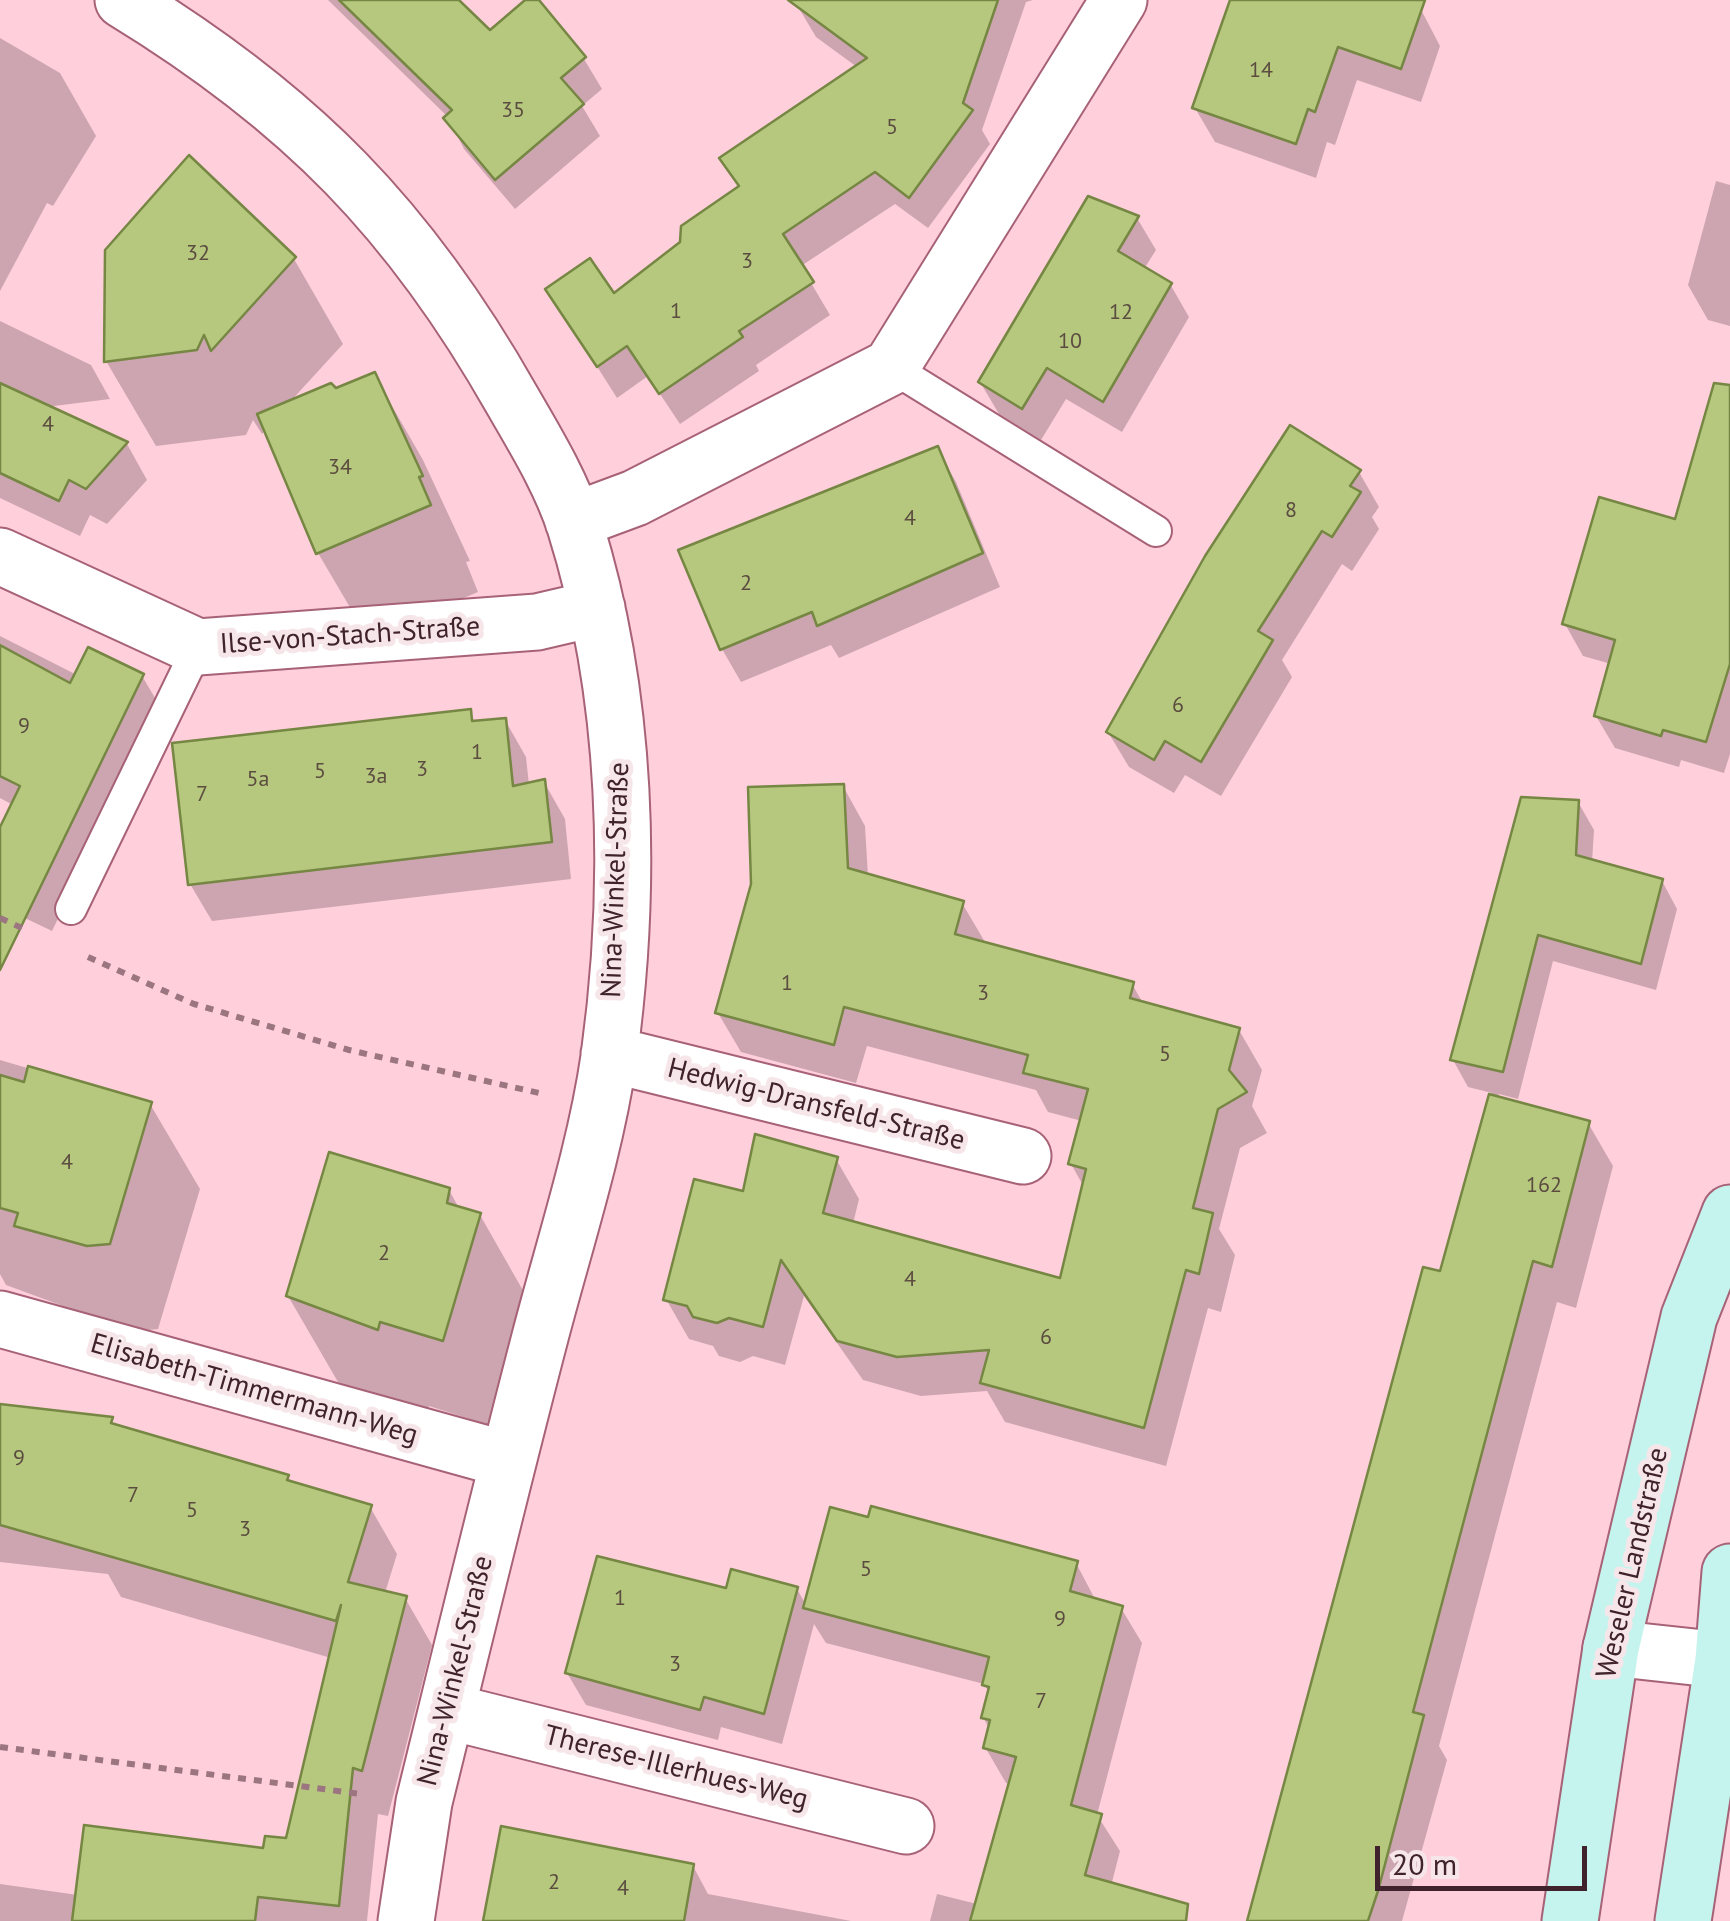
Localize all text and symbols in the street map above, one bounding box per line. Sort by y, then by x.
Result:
house number: 14 [1249,58,1273,84]
house number: 35 [501,98,525,124]
house number: 5 [886,115,898,141]
house number: 32 [186,241,210,267]
house number: 3 [741,249,753,275]
house number: 1 [670,299,682,325]
house number: 12 [1109,300,1133,326]
house number: 10 [1058,329,1082,355]
house number: 4 [42,412,54,438]
house number: 34 [328,455,352,481]
house number: 8 [1285,498,1297,524]
house number: 4 [904,506,916,532]
house number: 2 [740,571,752,597]
street label: Ilse-von-Stach-Straße [219,610,481,662]
house number: 6 [1172,693,1184,719]
house number: 9 [18,714,30,740]
house number: 1 [471,740,483,766]
house number: 3 [416,757,428,783]
house number: 5 [314,759,326,785]
street label: Nina-Winkel-Straße [595,762,637,998]
house number: 3a [365,764,387,790]
house number: 5a [247,767,269,793]
house number: 7 [196,782,208,808]
house number: 1 [781,971,793,997]
house number: 3 [977,981,989,1007]
house number: 5 [1159,1042,1171,1068]
street label: Hedwig-Dransfeld-Straße [664,1052,968,1158]
house number: 4 [61,1150,73,1176]
house number: 162 [1526,1173,1562,1199]
house number: 2 [378,1241,390,1267]
house number: 4 [904,1267,916,1293]
house number: 6 [1040,1325,1052,1351]
street label: Elisabeth-Timmermann-Weg [87,1327,421,1453]
street label: Weseler Landstraße [1590,1445,1676,1681]
house number: 9 [13,1446,25,1472]
house number: 7 [127,1483,139,1509]
house number: 5 [186,1498,198,1524]
house number: 3 [239,1517,251,1543]
street label: Nina-Winkel-Straße [411,1553,501,1789]
house number: 5 [860,1557,872,1583]
house number: 1 [614,1586,626,1612]
house number: 9 [1054,1607,1066,1633]
house number: 3 [669,1652,681,1678]
house number: 7 [1035,1689,1047,1715]
street label: Therese-Illerhues-Weg [541,1719,811,1817]
scale bar [1380,1826,1592,1888]
text: 20 m [1392,1844,1457,1883]
house number: 2 [548,1870,560,1896]
house number: 4 [617,1876,629,1902]

